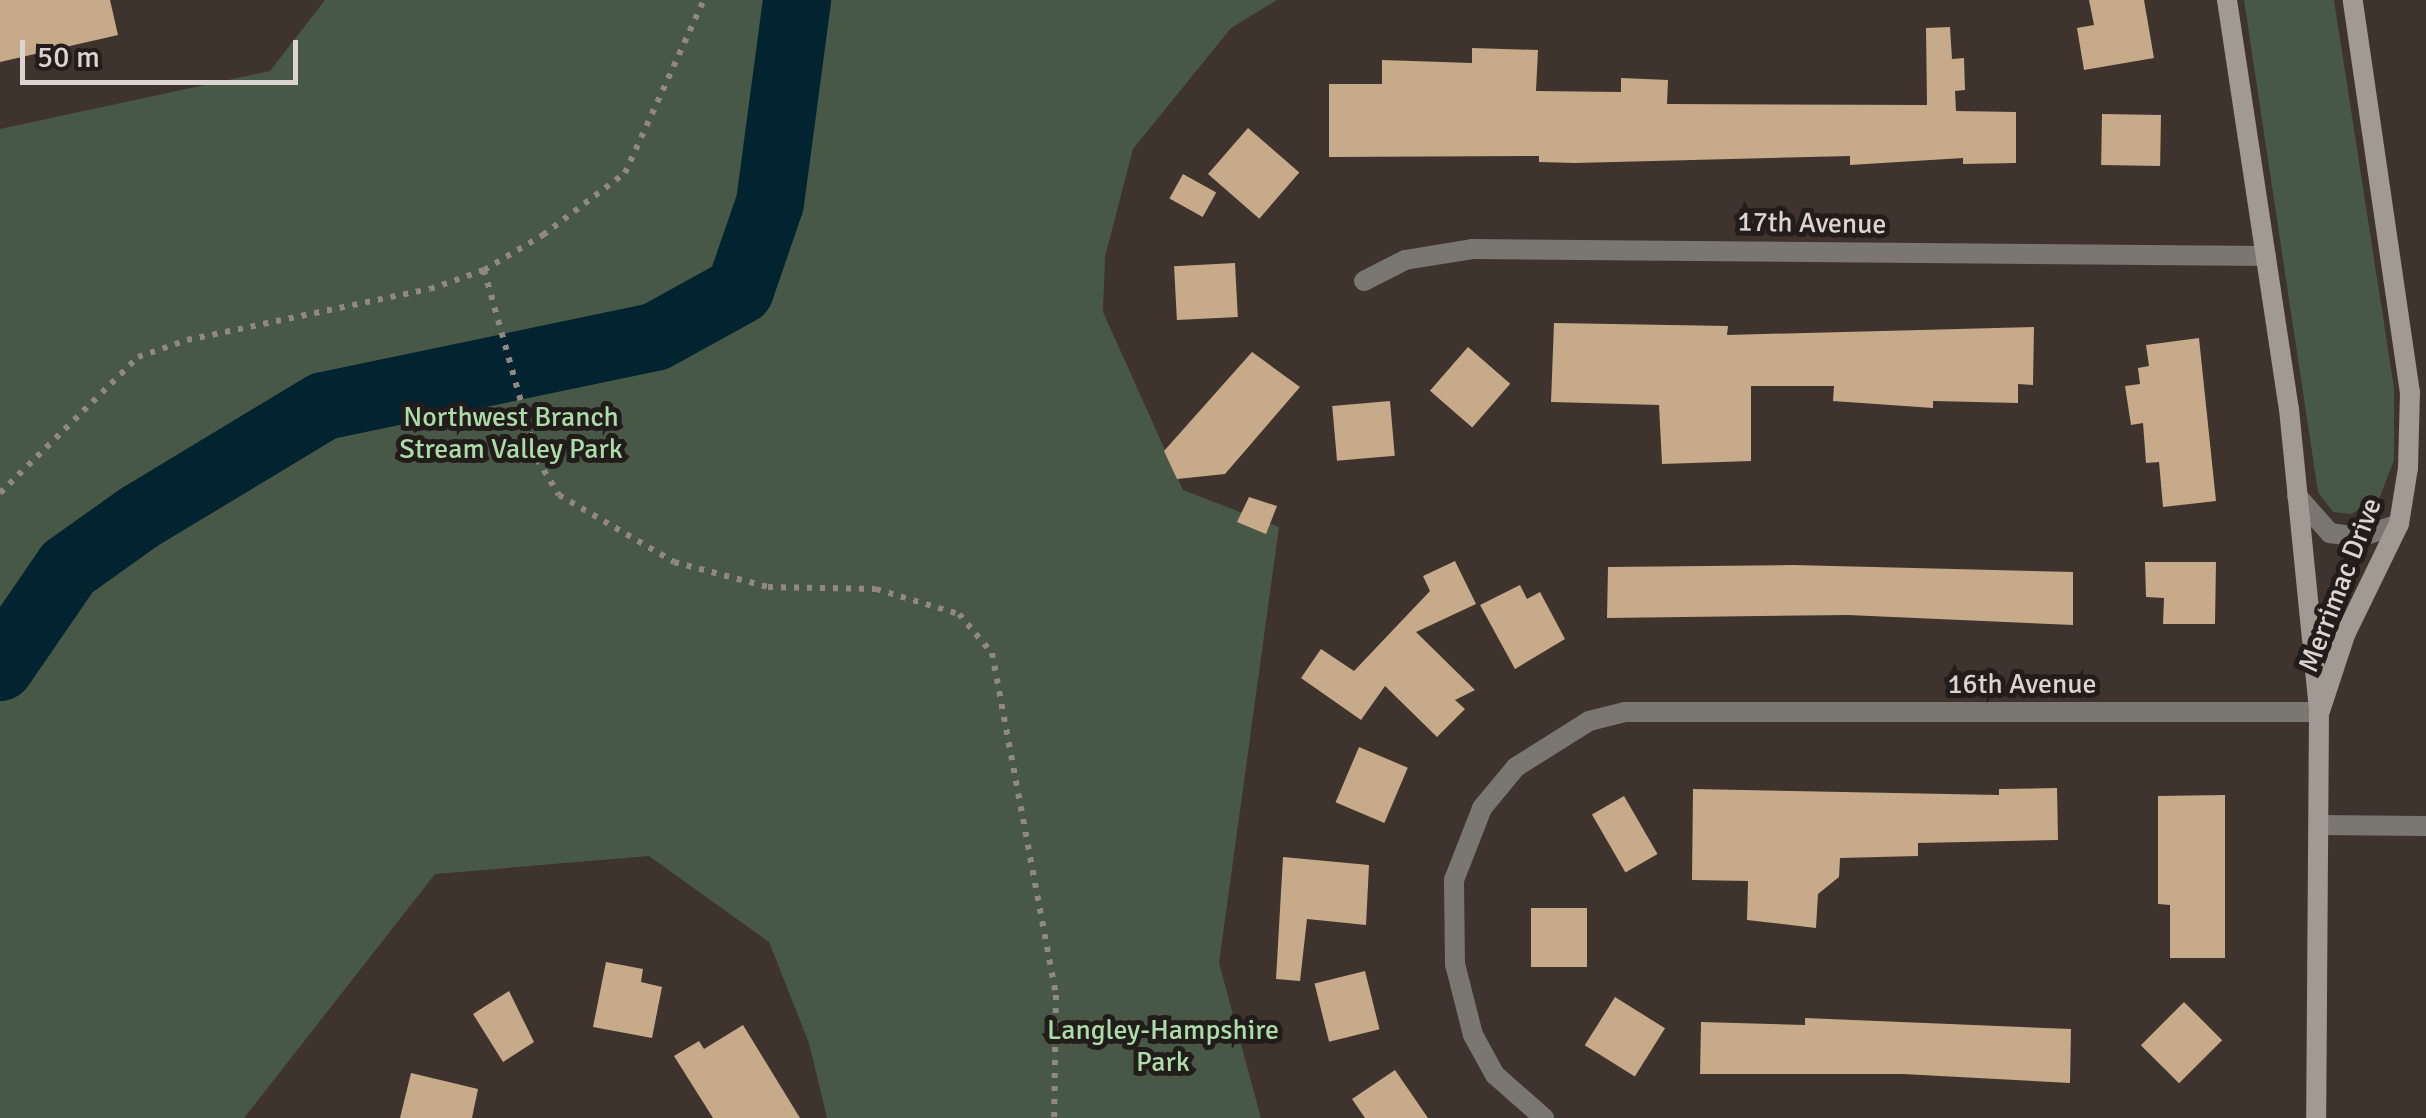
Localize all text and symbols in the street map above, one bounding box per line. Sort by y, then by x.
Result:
scale bar [25,20,302,82]
text: 50 m [37,39,100,76]
street label: 17th Avenue [1737,205,1887,241]
park label: Northwest Branch Stream Valley Park [399,400,623,466]
street label: Merrimac Drive [2291,493,2389,677]
street label: 16th Avenue [1947,667,2097,701]
park label: Langley-Hampshire Park [1047,1013,1279,1079]

